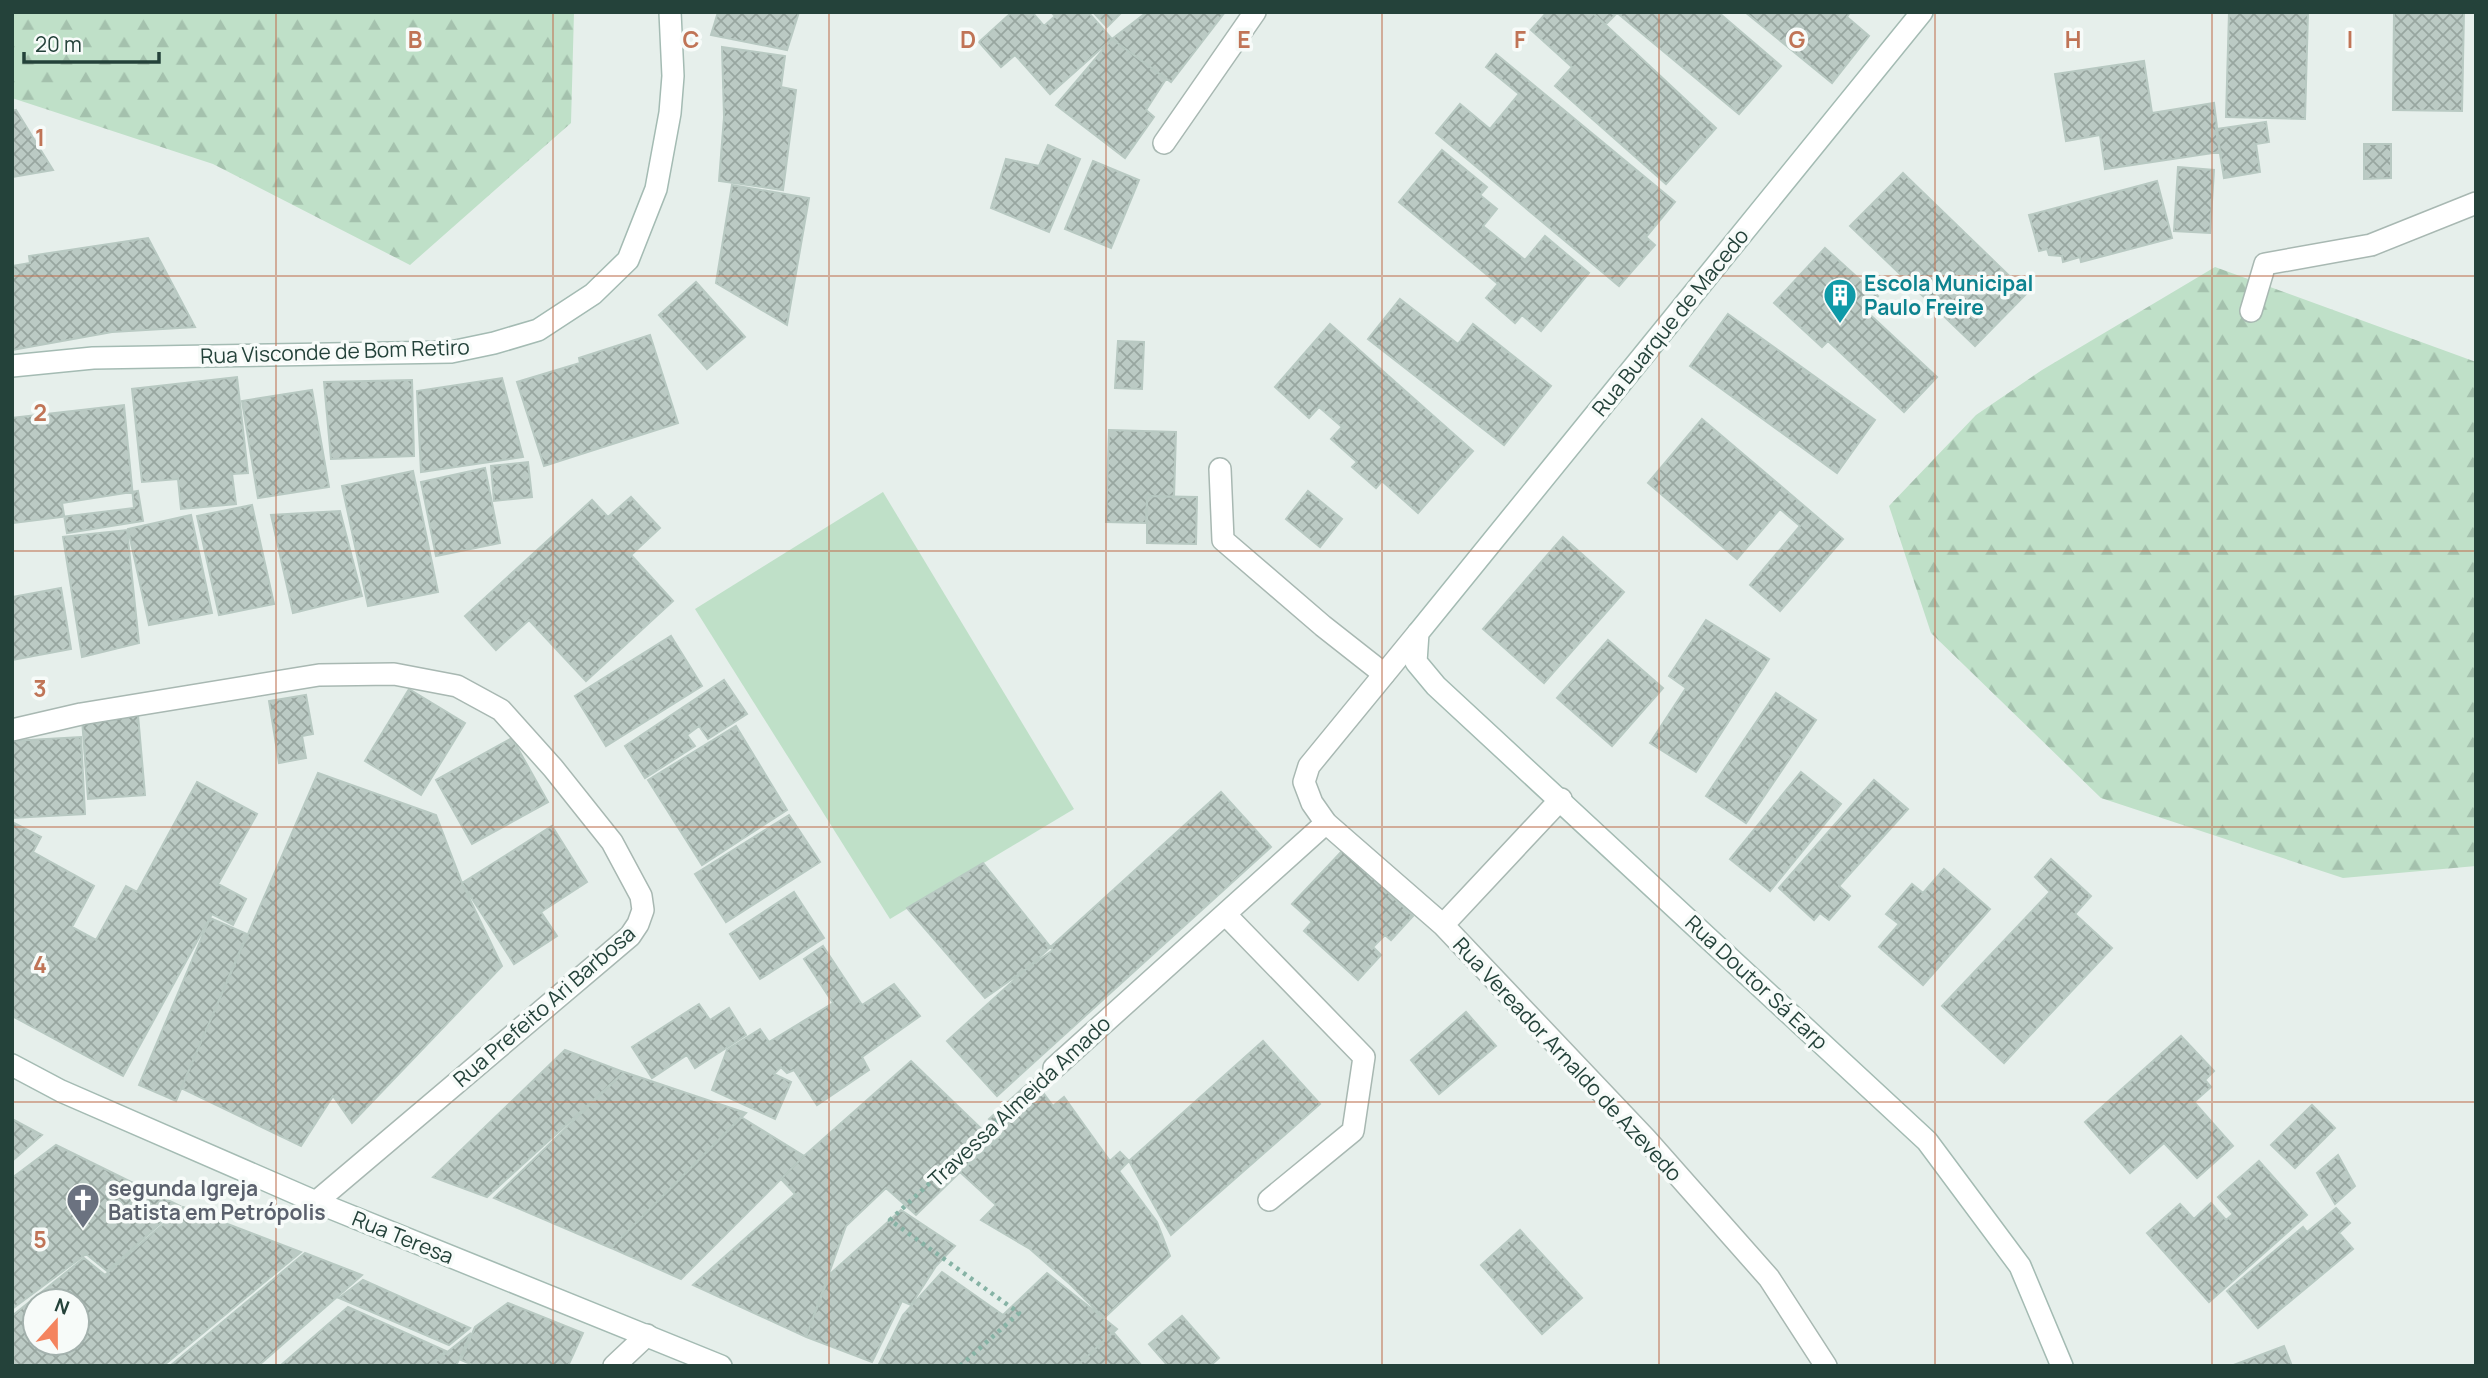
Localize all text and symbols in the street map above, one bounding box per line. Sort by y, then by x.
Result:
scale bar [24,21,159,65]
text: B [408,23,422,55]
text: C [683,23,700,55]
text: D [960,23,976,55]
text: E [1237,23,1251,55]
text: F [1514,23,1526,55]
text: G [1789,23,1806,55]
text: H [2065,23,2081,55]
text: I [2347,23,2353,55]
text: 20 m [35,30,82,58]
text: 1 [35,121,45,153]
street label: Rua Buarque de Macedo [1585,222,1755,422]
place label: Escola Municipal Paulo Freire [1864,269,2033,321]
building icon: Escola Municipal Paulo Freire [1821,276,1859,325]
street label: Rua Visconde de Bom Retiro [200,332,470,370]
text: 2 [33,396,47,428]
text: 3 [33,672,47,704]
street label: Rua Doutor Sá Earp [1680,909,1834,1055]
street label: Rua Prefeito Ari Barbosa [447,919,641,1093]
street label: Rua Vereador Arnaldo de Azevedo [1447,931,1689,1187]
text: 4 [33,948,47,980]
street label: Travessa Almeida Amado [922,1009,1116,1193]
place label: segunda Igreja Batista em Petrópolis [108,1174,326,1226]
church icon: segunda Igreja Batista em Petrópolis [64,1181,102,1230]
street label: Rua Teresa [348,1204,458,1270]
text: 5 [33,1223,47,1255]
north arrow [21,1287,91,1357]
text: N [51,1292,73,1321]

